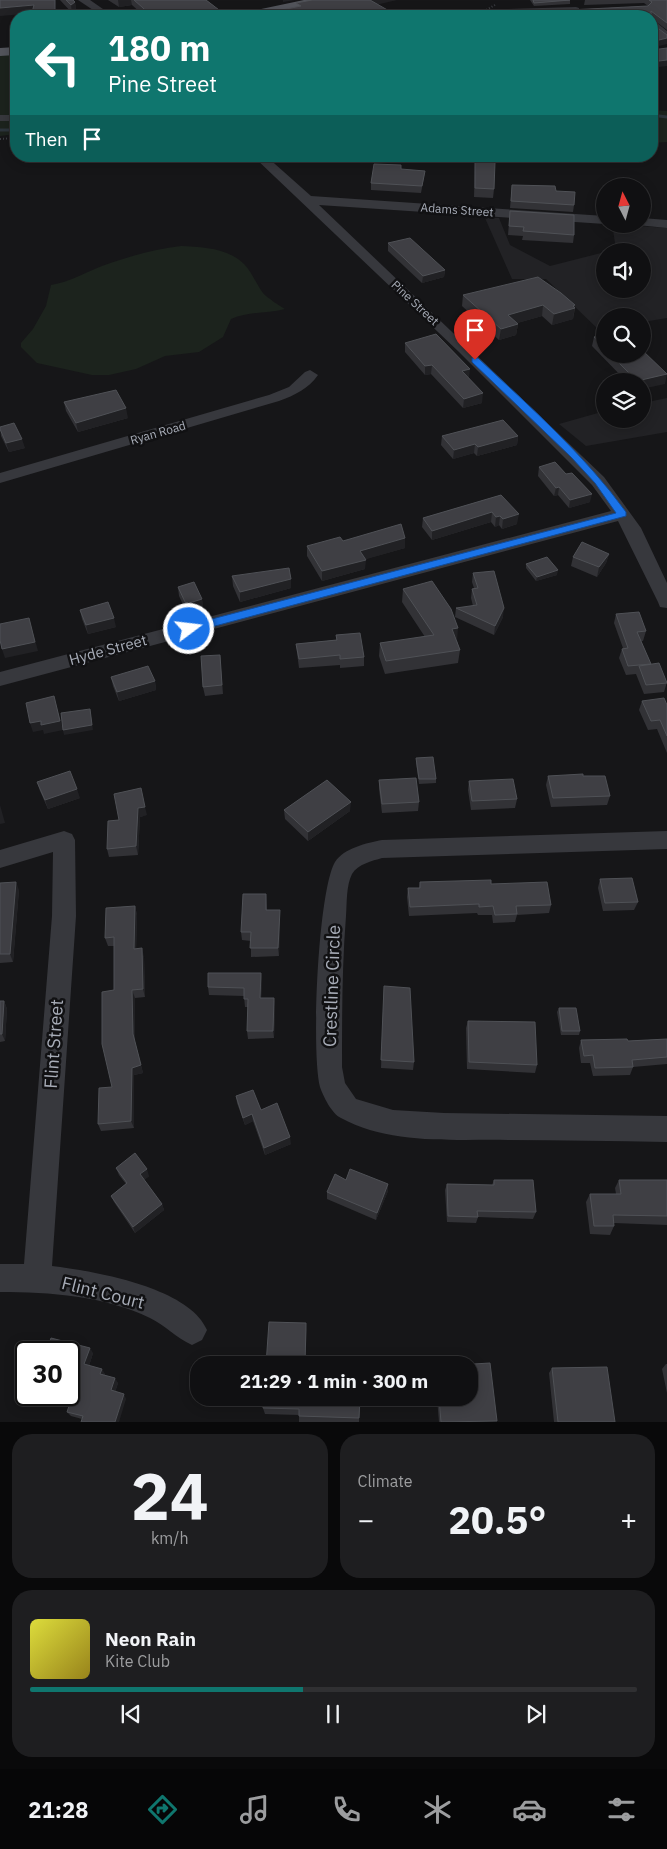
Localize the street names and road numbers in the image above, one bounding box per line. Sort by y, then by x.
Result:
street label: Adams Street [420,199,494,220]
street label: Pine Street [388,277,442,328]
street label: Ryan Road [128,417,187,448]
street label: Hyde Street [67,630,149,669]
street label: Crestline Circle [318,924,345,1048]
street label: Flint Street [39,998,68,1089]
street label: Flint Court [59,1271,147,1314]

